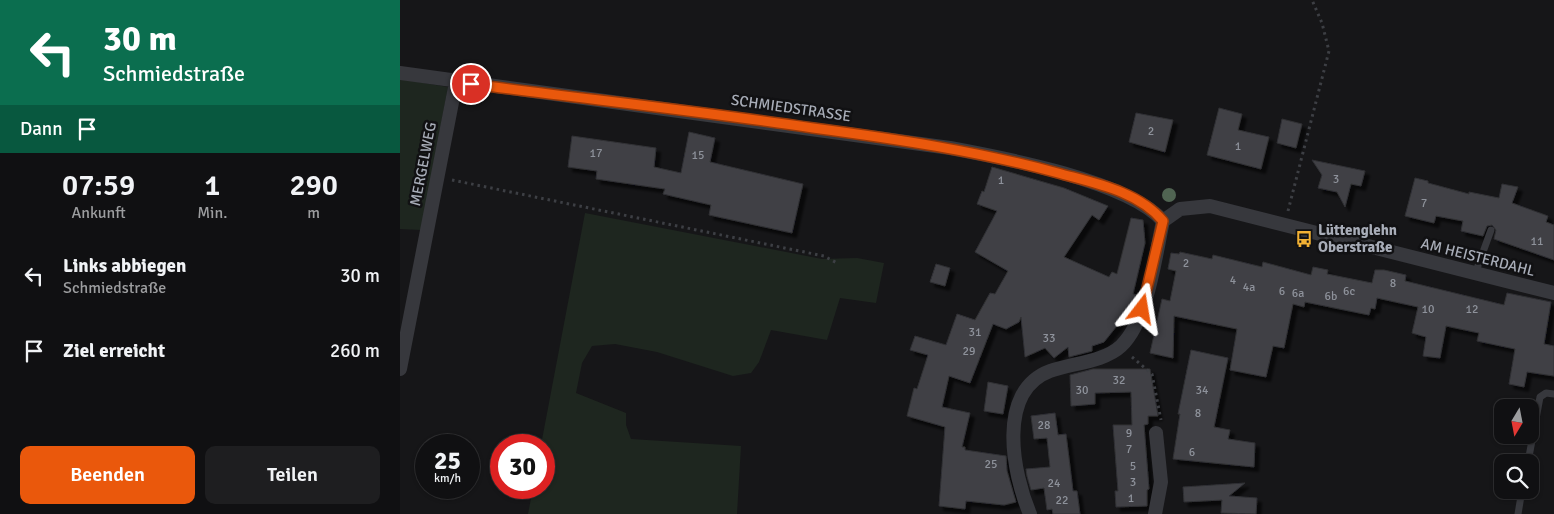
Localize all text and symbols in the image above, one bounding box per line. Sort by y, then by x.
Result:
text: 30 m [103,17,177,60]
icon: left [20,20,85,85]
text: Schmiedstraße [103,60,245,87]
pin [450,63,492,105]
icon: arrive [457,70,485,98]
street label: SCHMIEDSTRASSE [730,91,852,125]
icon: arrive [73,115,101,143]
text: Dann [20,117,63,141]
street label: MERGELWEG [406,120,440,208]
house number: 2 [1148,124,1154,139]
house number: 1 [1235,139,1241,154]
house number: 17 [590,146,602,161]
house number: 15 [692,148,704,163]
text: 07:59 [62,167,135,204]
text: 1 [204,167,220,204]
text: 290 [289,167,338,204]
house number: 3 [1333,172,1339,187]
house number: 1 [998,173,1004,188]
house number: 7 [1421,196,1427,211]
text: Ankunft [72,203,126,223]
text: Min. [197,203,227,223]
text: m [307,203,320,223]
place label: Lüttenglehn Oberstraße [1318,221,1397,256]
bus stop icon: Lüttenglehn Oberstraße [1294,229,1314,249]
street label: AM HEISTERDAHL [1419,234,1537,280]
house number: 11 [1531,234,1543,249]
text: Links abbiegen [63,254,186,278]
house number: 2 [1183,256,1189,271]
icon: left [20,262,48,290]
text: 30 m [340,264,380,288]
house number: 4 [1230,273,1237,288]
house number: 8 [1390,276,1396,291]
text: Schmiedstraße [63,278,166,298]
house number: 4a [1243,280,1255,295]
position arrow [1115,282,1167,334]
house number: 6 [1279,284,1285,299]
house number: 6c [1343,284,1355,299]
house number: 6a [1292,286,1304,301]
house number: 6b [1325,289,1337,304]
house number: 10 [1422,302,1434,317]
house number: 12 [1466,302,1478,317]
house number: 31 [969,325,981,340]
house number: 33 [1043,331,1055,346]
icon: arrive [20,337,48,365]
text: Ziel erreicht [63,339,165,363]
text: 260 m [330,339,380,363]
house number: 29 [963,344,975,359]
house number: 32 [1113,373,1125,388]
house number: 30 [1076,383,1088,398]
house number: 34 [1196,383,1209,398]
north arrow [1494,399,1539,444]
map controls [1494,399,1539,499]
house number: 8 [1195,406,1201,421]
house number: 28 [1038,418,1050,433]
house number: 9 [1126,426,1132,441]
speed limit sign: 30 [490,434,555,499]
house number: 7 [1126,442,1132,457]
text: 25 [434,445,461,476]
house number: 6 [1189,445,1195,460]
button: Beenden [20,446,195,504]
button: Teilen [205,446,380,504]
button: search [1494,454,1539,499]
house number: 25 [985,457,997,472]
house number: 5 [1130,459,1136,474]
text: km/h [434,471,461,486]
house number: 3 [1130,475,1136,490]
house number: 24 [1048,476,1061,491]
house number: 1 [1128,491,1134,506]
house number: 22 [1056,493,1068,508]

